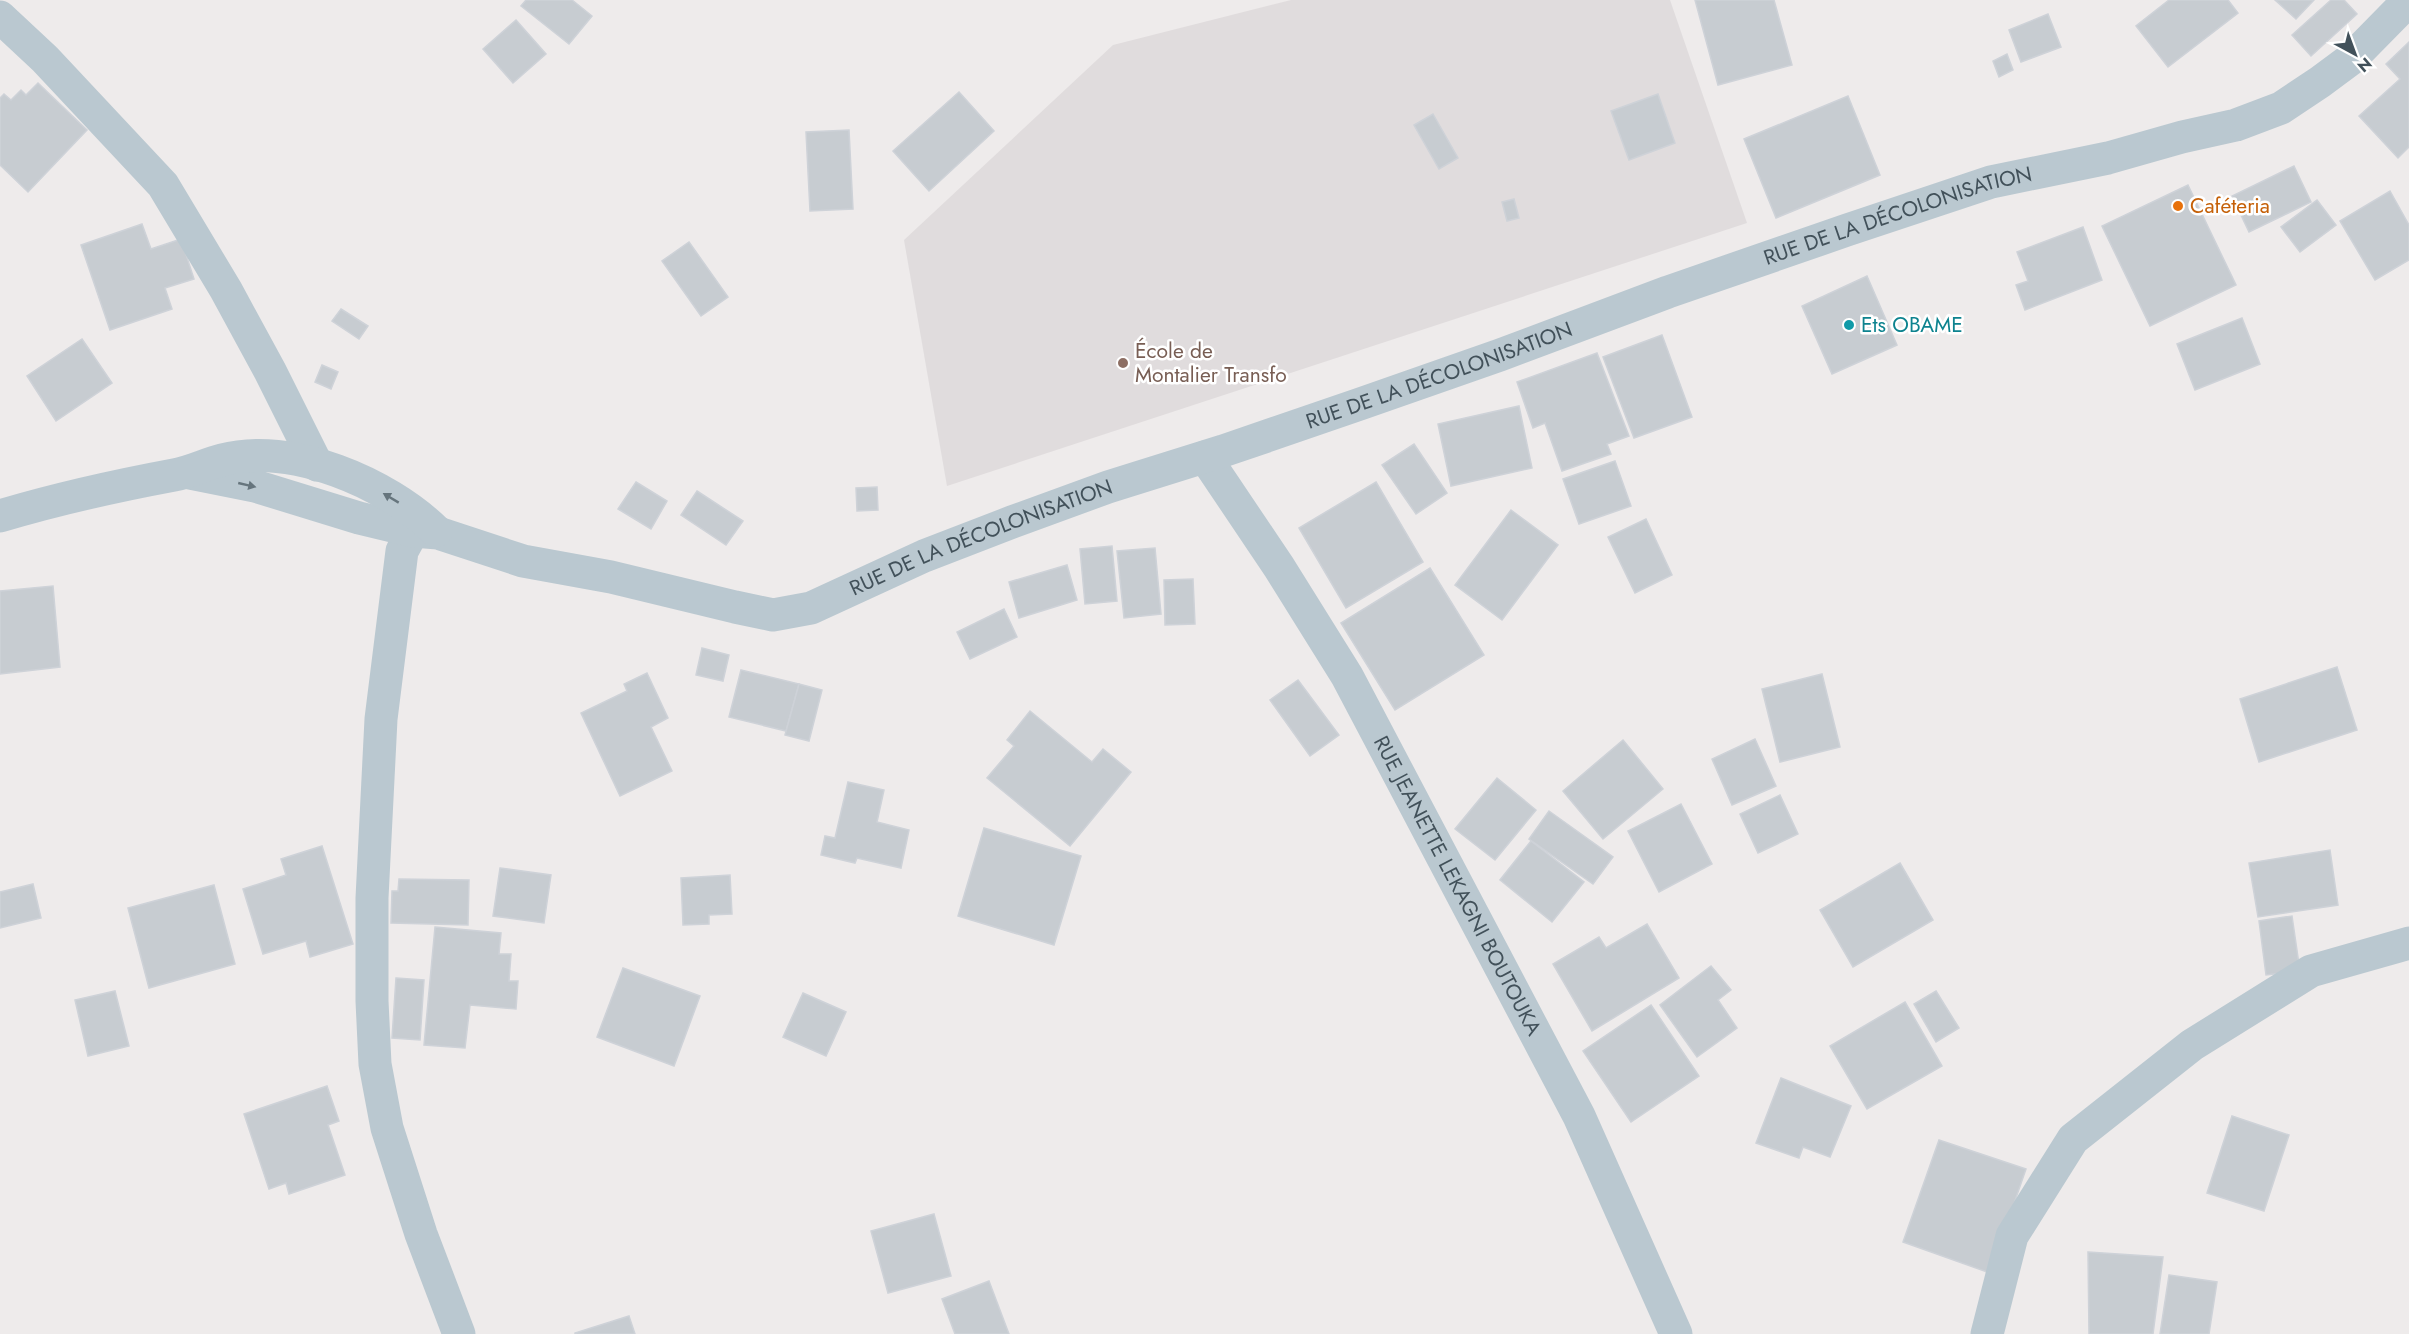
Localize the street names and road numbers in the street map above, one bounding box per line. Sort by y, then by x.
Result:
street label: RUE DE LA DÉCOLONISATION [1759,159,2035,273]
street label: RUE DE LA DÉCOLONISATION [1302,314,1576,436]
street label: RUE DE LA DÉCOLONISATION [845,472,1117,603]
street label: RUE JEANETTE LEKAGNI BOUTOUKA [1366,730,1549,1041]

